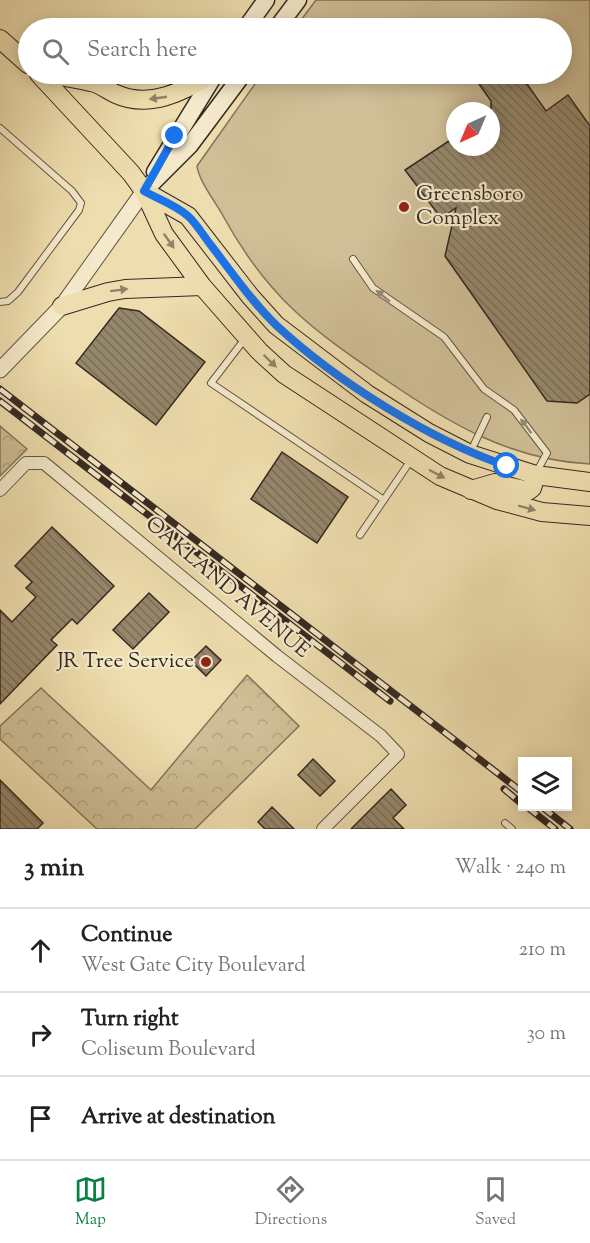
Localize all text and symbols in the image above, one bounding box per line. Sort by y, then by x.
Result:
search box [18,18,572,84]
icon: search [39,35,72,68]
text: Search here [87,35,197,67]
one-way arrow [149,93,168,102]
north arrow [446,102,500,156]
route end [161,122,187,148]
place label: Greensboro Complex [416,180,523,234]
marker: Greensboro Complex [397,200,411,214]
one-way arrow [163,232,175,248]
one-way arrow [109,286,128,295]
one-way arrow [376,291,391,303]
one-way arrow [262,354,277,368]
one-way arrow [520,418,532,434]
route start [493,452,519,478]
one-way arrow [429,469,446,479]
one-way arrow [517,503,536,513]
street label: OAKLAND AVENUE [138,510,316,666]
place label: JR Tree Service [56,647,194,677]
marker: JR Tree Service [199,655,213,669]
map controls [518,757,572,811]
button: layers [518,757,572,811]
text: 3 min [24,850,84,887]
text: Walk · 240 m [455,854,566,883]
text: Continue [81,920,172,952]
icon: ahead [24,934,57,967]
text: 210 m [519,936,566,965]
text: West Gate City Boulevard [81,952,305,981]
text: Turn right [81,1004,178,1036]
icon: right [24,1018,57,1051]
text: 30 m [527,1020,566,1049]
text: Coliseum Boulevard [81,1036,256,1065]
icon: arrive [24,1102,57,1135]
text: Arrive at destination [81,1102,276,1134]
tab: Map [74,1173,107,1232]
tab: Directions [255,1173,327,1232]
tab: Saved [475,1173,516,1232]

